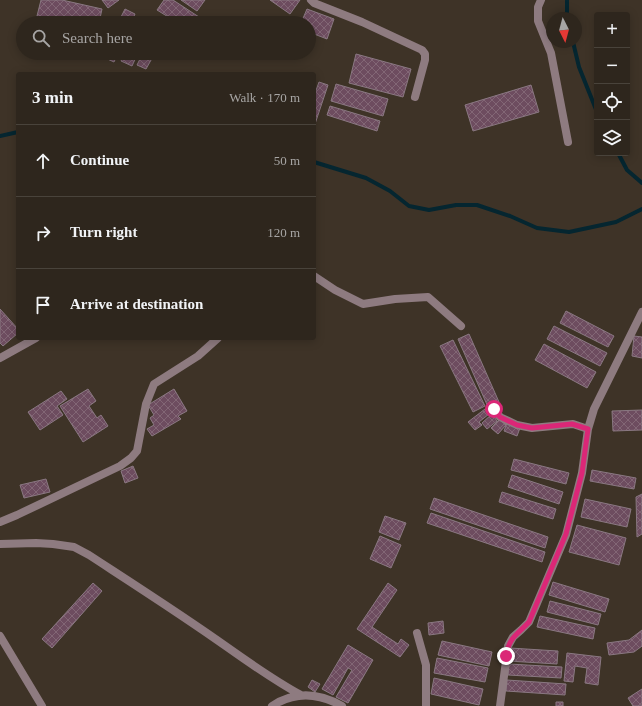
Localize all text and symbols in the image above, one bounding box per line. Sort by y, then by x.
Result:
north arrow [546,12,582,48]
map controls [594,12,630,156]
button: + [594,12,630,48]
search box [16,16,316,60]
icon: search [30,27,52,49]
text: Search here [62,30,132,46]
button: − [594,48,630,84]
button: locate [594,84,630,120]
text: 3 min [32,88,73,107]
text: Walk · 170 m [229,90,300,105]
button: layers [594,120,630,156]
icon: ahead [32,150,54,172]
text: Continue [70,152,129,168]
text: 50 m [274,153,300,168]
icon: right [32,222,54,244]
text: Turn right [70,224,137,240]
text: 120 m [267,225,300,240]
icon: arrive [32,294,54,316]
text: Arrive at destination [70,296,203,312]
route start [485,400,503,418]
route end [497,647,515,665]

